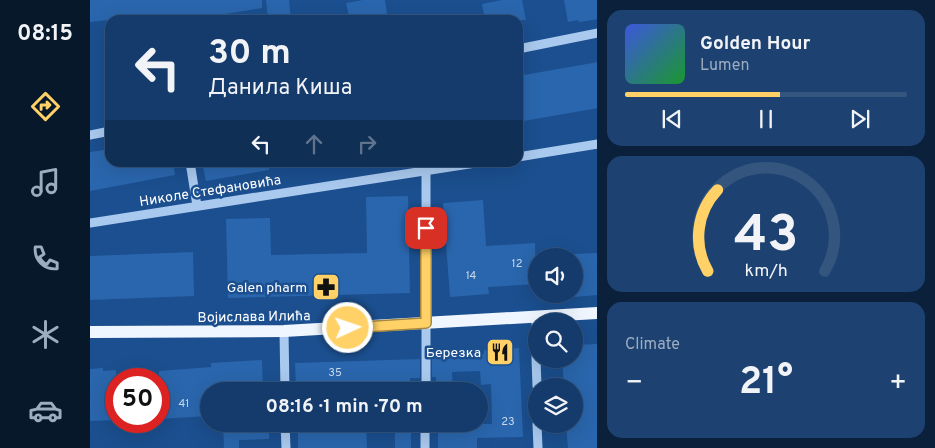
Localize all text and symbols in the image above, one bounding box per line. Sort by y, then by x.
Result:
text: 08:15 [17,21,73,48]
text: 30 m [208,32,291,76]
text: Golden Hour [700,32,811,56]
icon: left [125,35,190,100]
text: Lumen [700,56,750,76]
text: Данила Киша [208,75,352,102]
icon: directions [28,89,63,124]
icon: previous [658,105,686,133]
icon: pause [752,105,780,133]
icon: next [846,105,874,133]
icon: left [247,130,275,158]
icon: ahead [300,130,328,158]
icon: right [353,130,381,158]
icon: music [28,165,63,200]
street label: Николе Стефановића [138,172,282,211]
text: 43 [734,204,798,270]
pin [405,207,447,249]
icon: arrive [412,214,440,242]
icon: phone [28,241,63,276]
map controls [528,248,583,433]
button: sound [528,248,583,303]
house number: 12 [512,257,522,271]
text: km/h [744,260,788,283]
house number: 14 [466,269,477,283]
pharmacy icon: Galen pharm [311,272,341,302]
place label: Galen pharm [227,280,307,297]
position arrow [321,301,373,353]
street label: Војислава Илића [197,308,311,327]
button: search [528,313,583,368]
icon: climate [28,317,63,352]
text: Climate [625,335,680,355]
restaurant icon: Березка [485,337,515,367]
place label: Березка [426,345,481,362]
text: 21° [739,359,793,408]
house number: 35 [328,366,342,380]
text: − [625,366,643,402]
text: + [889,366,907,402]
speed limit sign: 50 [105,368,170,433]
button: layers [528,378,583,433]
icon: car [28,393,63,428]
text: 08:16 · 1 min · 70 m [265,395,423,419]
house number: 41 [179,397,189,411]
house number: 23 [501,415,515,429]

